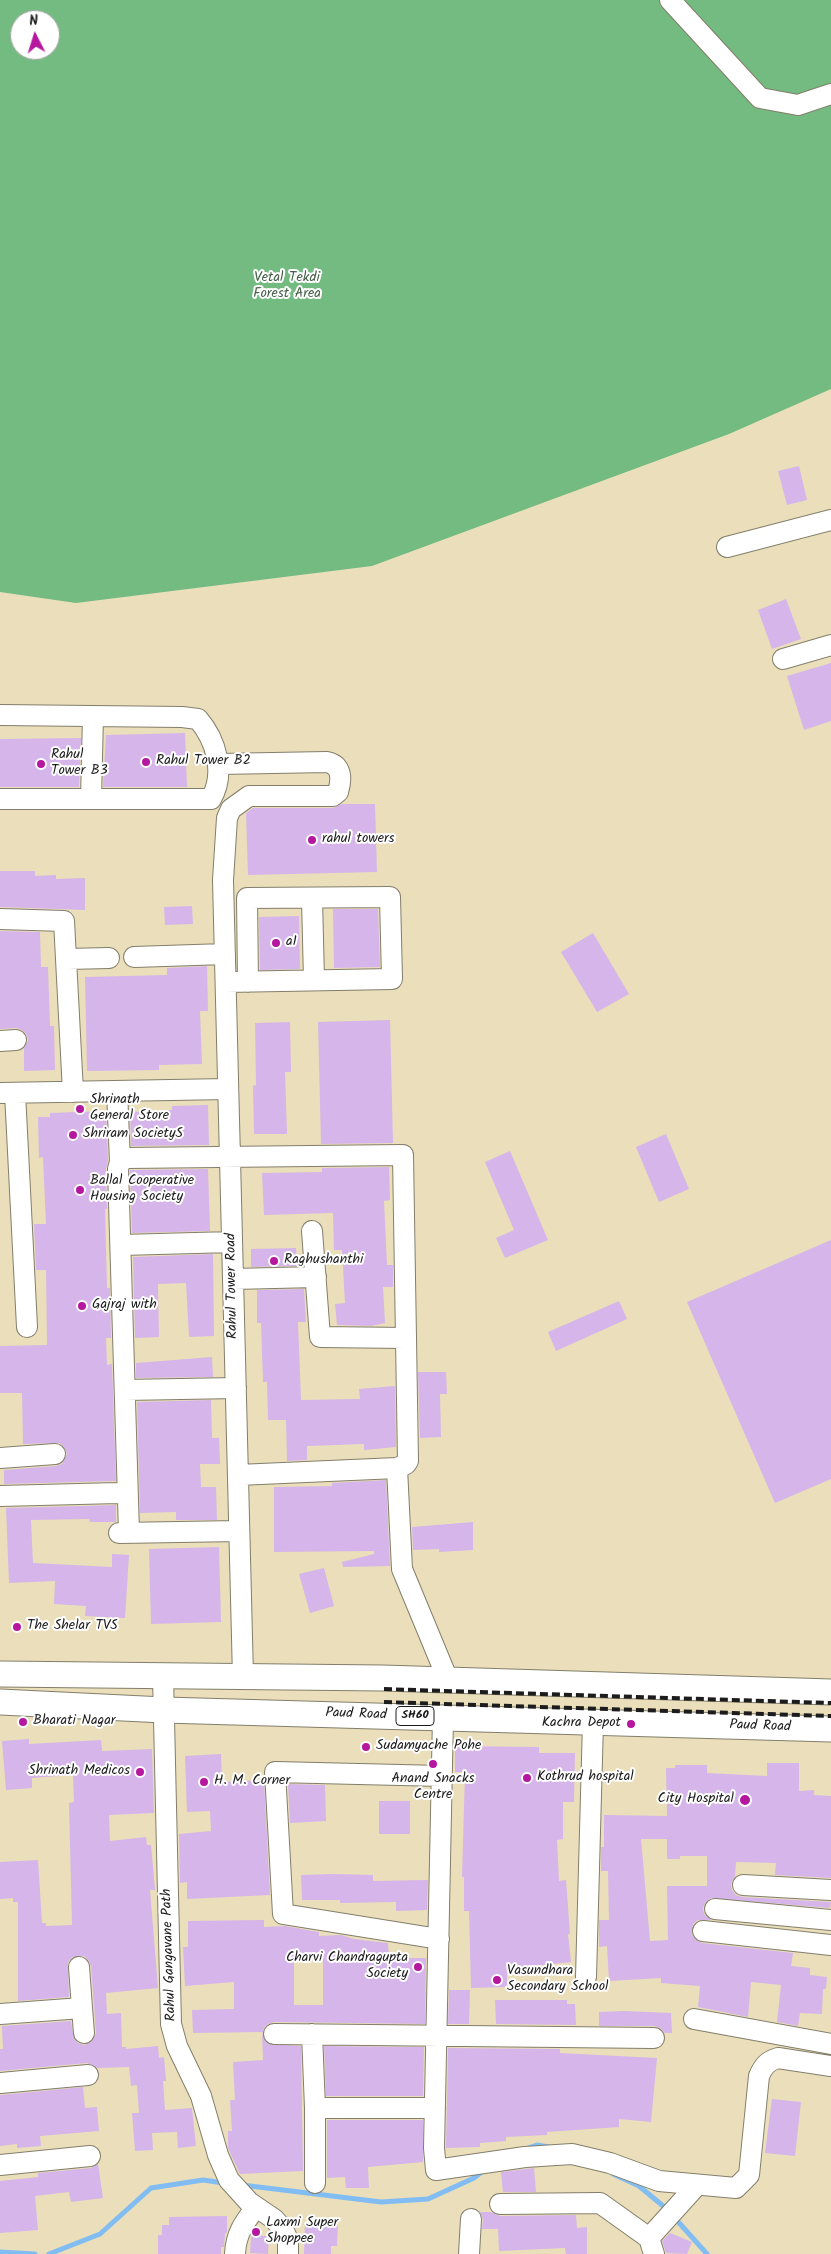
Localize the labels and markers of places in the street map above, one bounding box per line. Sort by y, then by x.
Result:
place label: Rahul Tower B3 [51,748,108,780]
place label: Rahul Tower B2 [156,754,251,770]
marker: Rahul Tower B2 [140,756,152,768]
marker: Rahul Tower B3 [35,758,47,770]
place label: rahul towers [322,832,395,848]
marker: rahul towers [306,834,318,846]
place label: a1 [286,935,297,951]
marker: a1 [270,937,282,949]
place label: Shrinath General Store [90,1093,169,1126]
marker: Shrinath General Store [74,1103,86,1115]
place label: Shriram SocietyS [83,1127,183,1143]
marker: Shriram SocietyS [67,1129,79,1141]
place label: Ballal Cooperative Housing Society [90,1174,194,1206]
marker: Ballal Cooperative Housing Society [74,1184,86,1196]
place label: Raghushanthi [284,1253,363,1269]
marker: Raghushanthi [268,1255,280,1267]
place label: Gajraj with [92,1298,157,1314]
marker: Gajraj with [76,1300,88,1312]
place label: The Shelar TVS [27,1619,118,1635]
marker: The Shelar TVS [11,1621,23,1633]
place label: Bharati Nagar [33,1714,115,1730]
marker: Bharati Nagar [17,1716,29,1728]
place label: Kachra Depot [542,1716,621,1732]
marker: Kachra Depot [625,1718,637,1730]
place label: Sudamyache Pohe [376,1739,481,1755]
marker: Sudamyache Pohe [360,1741,372,1753]
marker: Anand Snacks Centre [427,1758,439,1770]
place label: Shrinath Medicos [28,1764,130,1780]
marker: Shrinath Medicos [134,1766,146,1778]
place label: Kothrud hospital [537,1770,634,1786]
place label: Anand Snacks Centre [392,1772,474,1804]
marker: Kothrud hospital [521,1772,533,1784]
place label: H. M. Corner [214,1774,290,1790]
marker: H. M. Corner [198,1776,210,1788]
place label: City Hospital [658,1792,734,1808]
marker: City Hospital [738,1793,752,1807]
place label: Charvi Chandragupta Society [286,1951,408,1984]
marker: Charvi Chandragupta Society [412,1961,424,1973]
place label: Vasundhara Secondary School [507,1964,608,1996]
marker: Vasundhara Secondary School [491,1974,503,1986]
place label: Laxmi Super Shoppee [266,2216,338,2248]
marker: Laxmi Super Shoppee [250,2226,262,2238]

